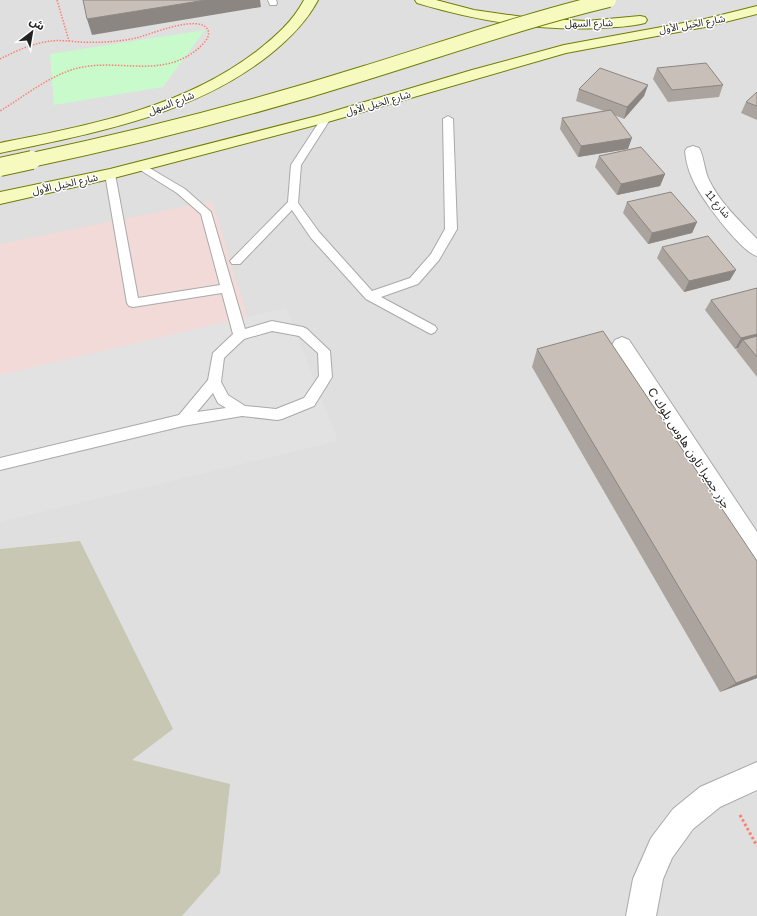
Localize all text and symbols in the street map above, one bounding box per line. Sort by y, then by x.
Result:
north arrow [12,12,52,52]
street label: شارع الخيل الأول [658,13,726,37]
text: ش [27,14,47,33]
street label: شارع السهل [565,17,613,31]
street label: شارع الخيل الأول [344,88,412,119]
street label: شارع السهل [147,89,196,119]
street label: شارع الخيل الأول [31,172,100,198]
street label: شارع 11 [702,188,733,221]
street label: C جزر جميرا تاون هاوس بلوك [645,385,733,511]

